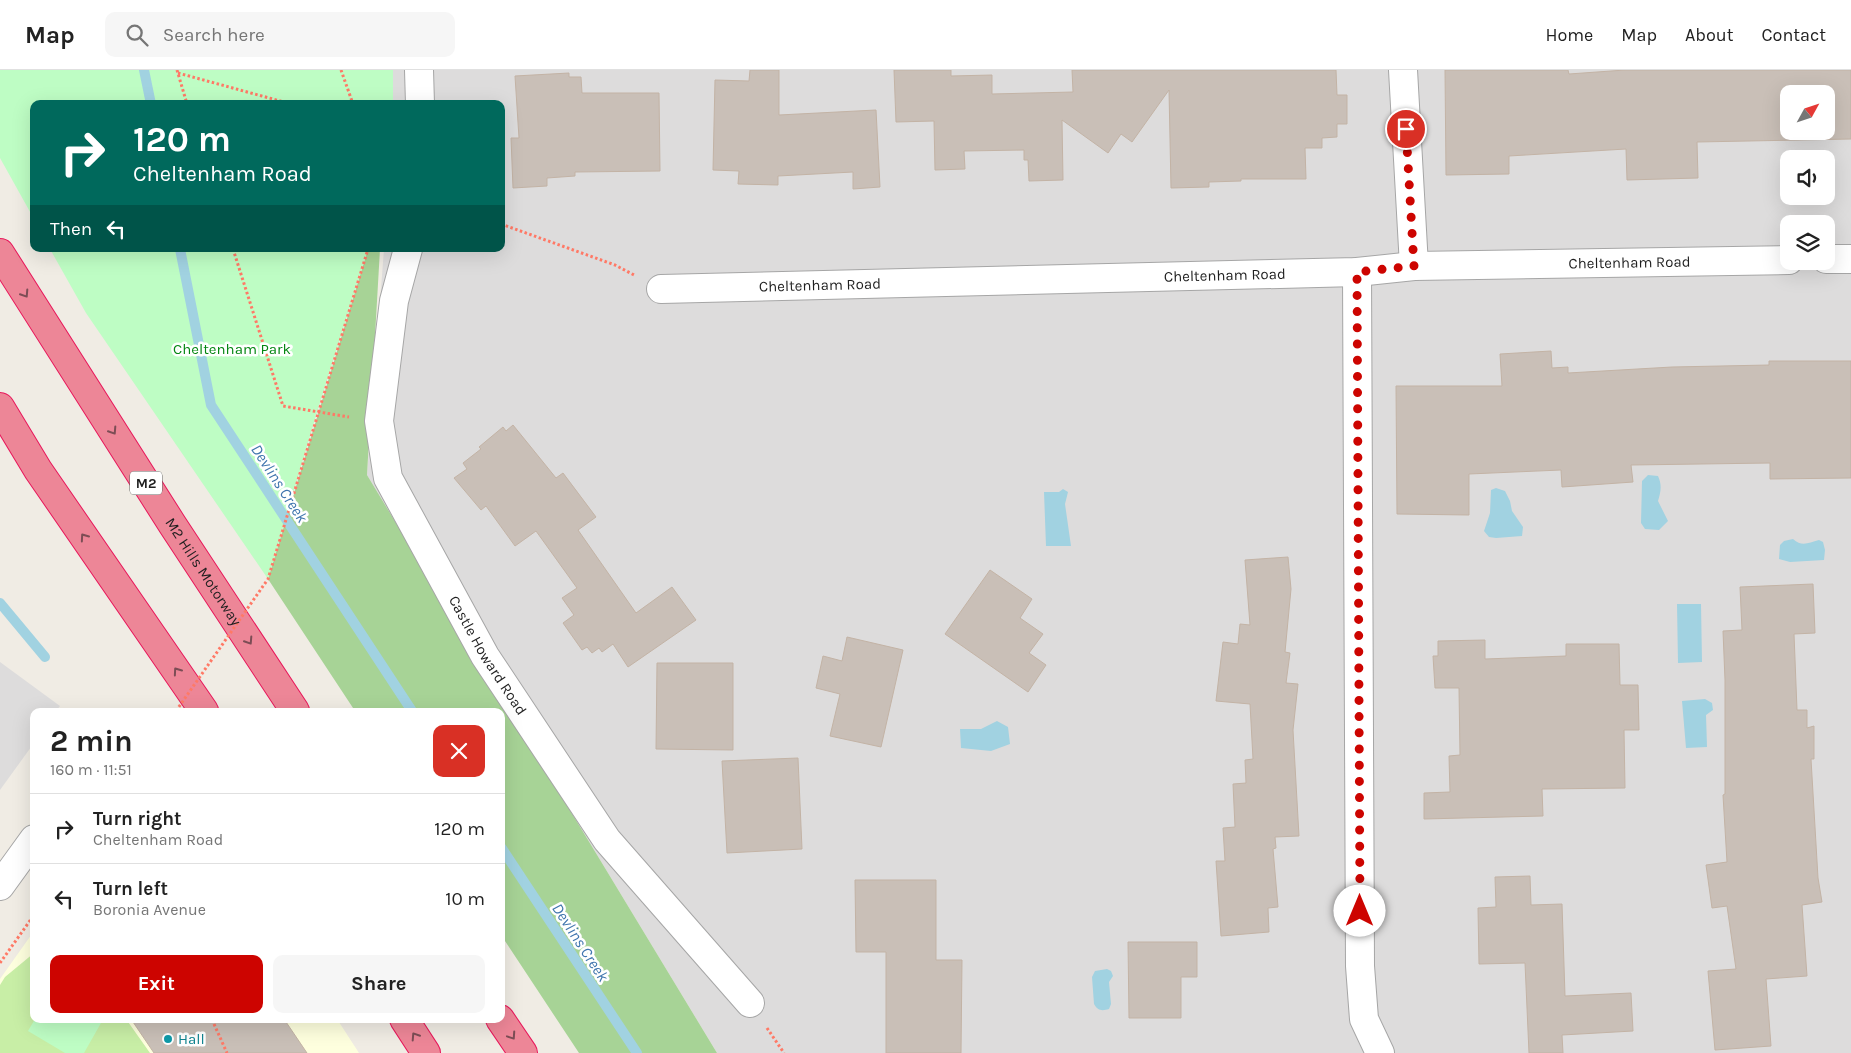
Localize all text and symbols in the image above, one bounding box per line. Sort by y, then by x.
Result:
search box [105,12,455,57]
text: Map [25,21,75,49]
icon: search [123,21,151,49]
text: Search here [163,24,265,46]
text: Home [1545,24,1593,46]
text: Map [1621,24,1657,46]
text: About [1685,24,1734,46]
text: Contact [1762,24,1826,46]
north arrow [1780,85,1835,140]
map controls [1780,85,1835,270]
pin [1385,108,1427,150]
icon: arrive [1392,115,1420,143]
text: 120 m [133,119,231,160]
icon: right [50,120,115,185]
button: sound [1780,150,1835,205]
text: Cheltenham Road [133,161,312,187]
icon: left [102,215,130,243]
button: layers [1780,215,1835,270]
text: Then [50,218,92,240]
street label: Cheltenham Road [1568,253,1691,273]
street label: Cheltenham Road [1164,265,1286,286]
street label: Cheltenham Road [759,275,881,296]
one-way arrow [19,289,29,298]
park label: Cheltenham Park [173,340,291,358]
one-way arrow [106,426,116,435]
water label: Devlins Creek [247,441,312,527]
road number: M2 [130,472,162,494]
street label: M2 Hills Motorway [161,514,245,629]
one-way arrow [81,534,90,543]
street label: Castle Howard Road [445,593,531,718]
one-way arrow [243,635,252,645]
one-way arrow [174,667,183,677]
text: 2 min [50,723,133,759]
button: close [433,725,485,777]
text: 160 m · 11:51 [50,760,132,779]
text: Turn right [93,808,182,830]
icon: right [50,815,78,843]
text: 120 m [434,818,485,840]
text: Cheltenham Road [93,830,223,849]
text: Turn left [93,878,168,900]
position arrow [1333,884,1385,936]
icon: left [50,885,78,913]
text: 10 m [445,888,485,910]
text: Boronia Avenue [93,900,206,919]
water label: Devlins Creek [548,900,613,986]
button: Exit [50,955,263,1013]
button: Share [273,955,485,1013]
place label: Hall [178,1030,205,1048]
one-way arrow [506,1030,515,1040]
one-way arrow [412,1032,422,1041]
marker: Hall [162,1033,174,1045]

